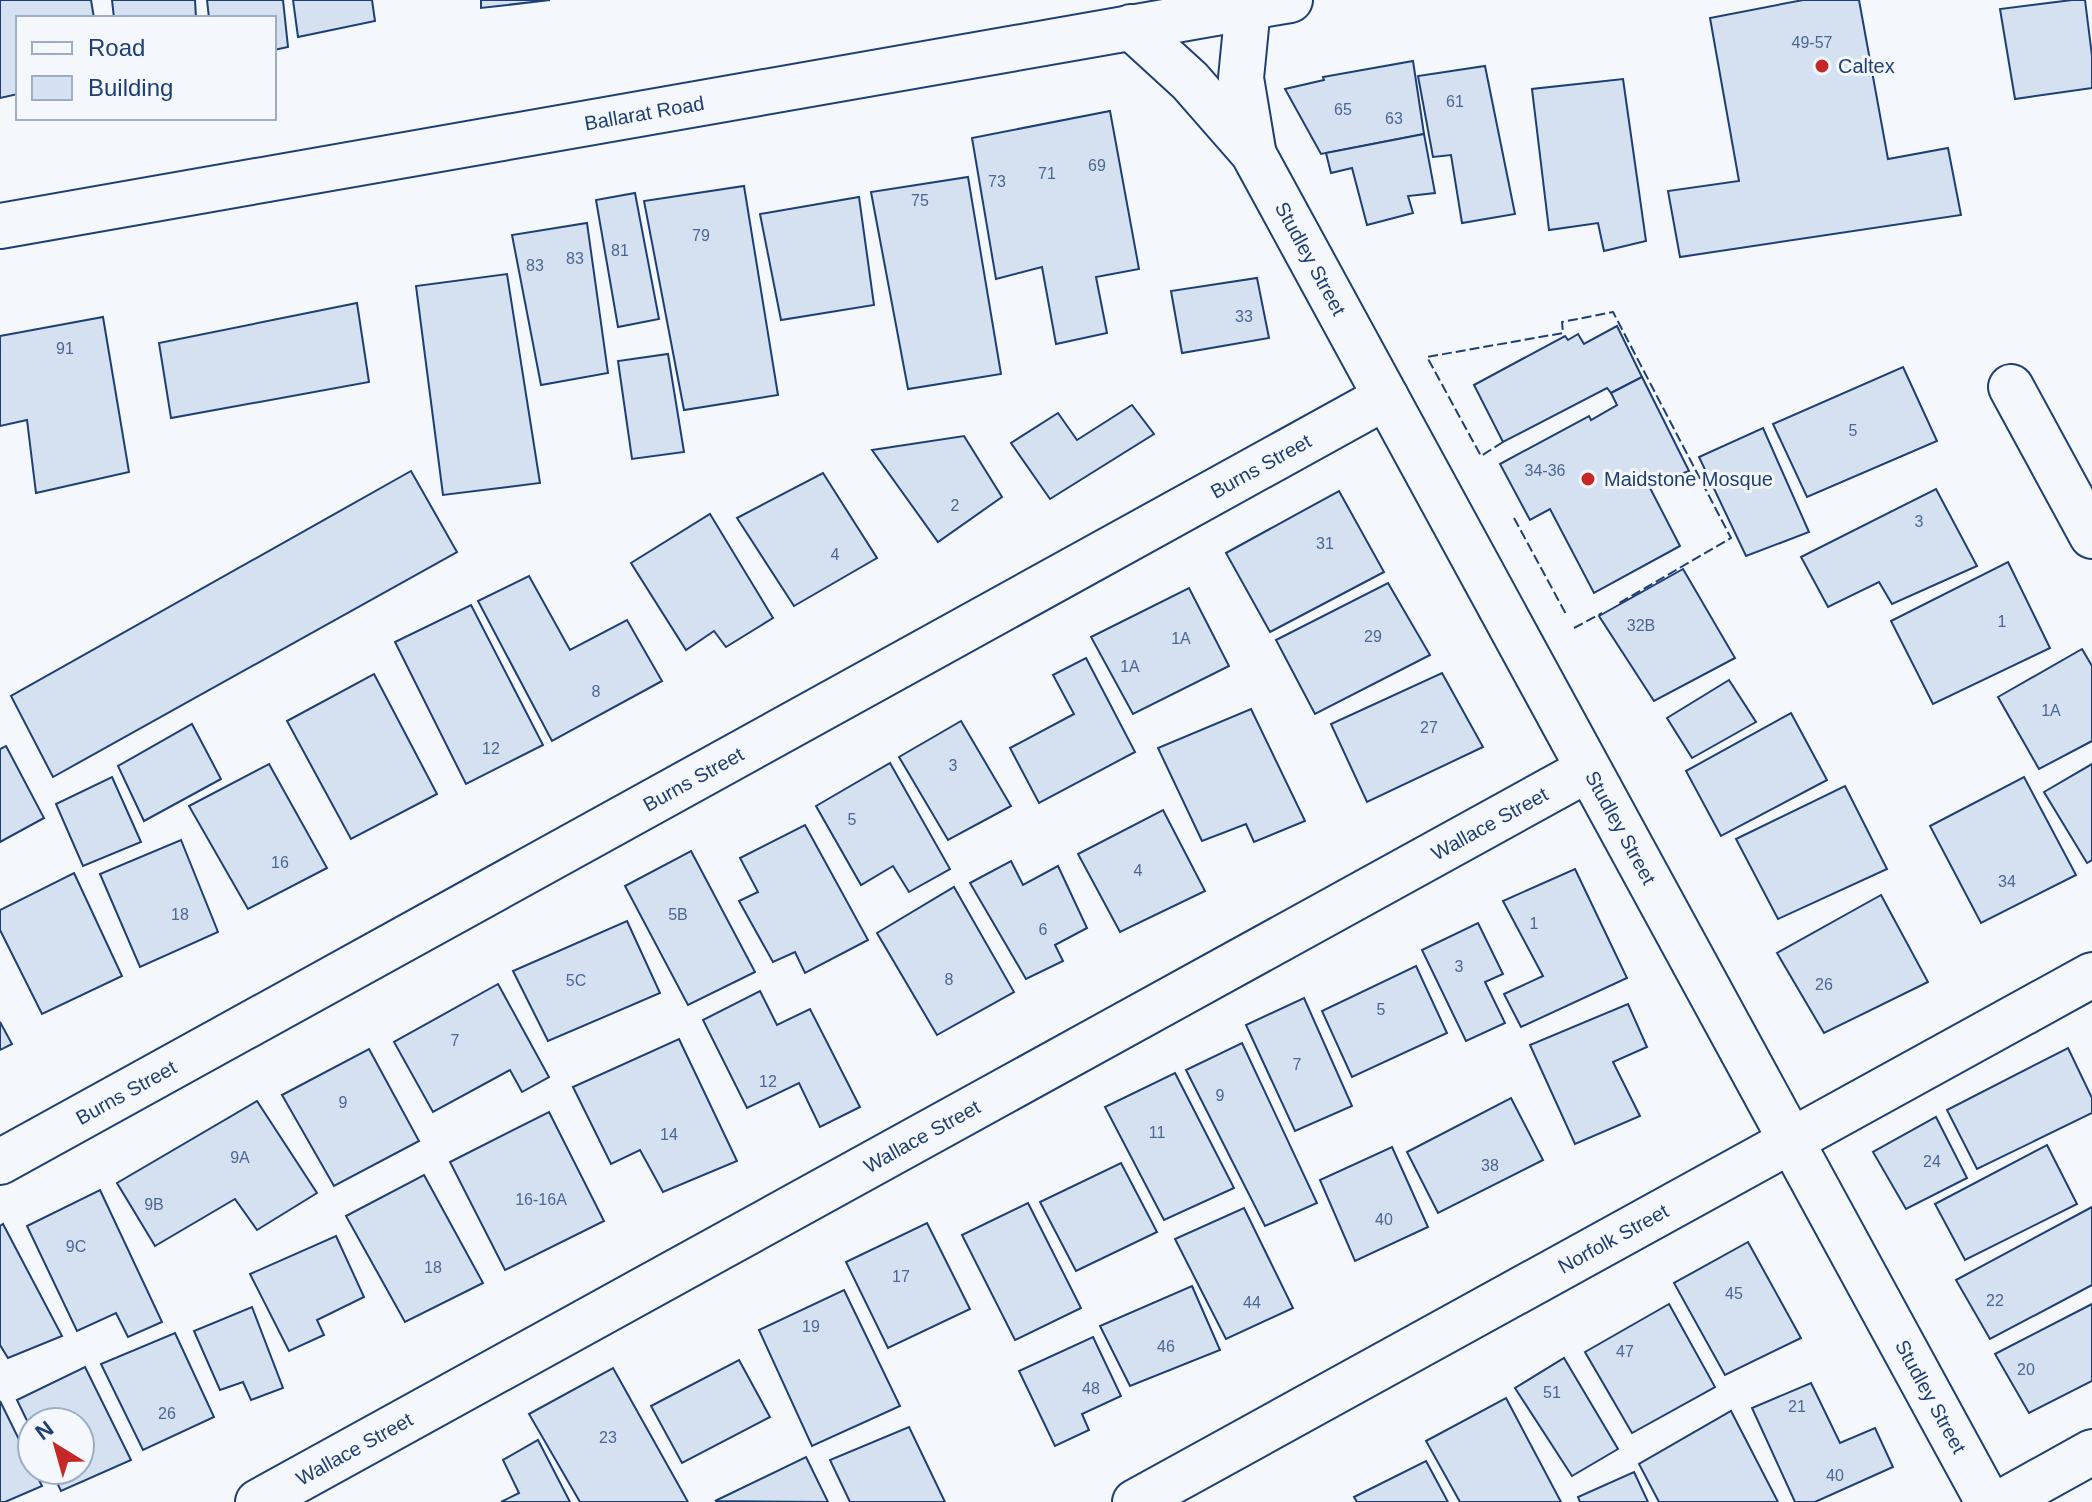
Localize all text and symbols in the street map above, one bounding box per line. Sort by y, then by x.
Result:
legend [16,16,276,120]
text: Road [88,34,145,61]
house number: 49-57 [1792,34,1833,51]
place label: Caltex [1838,55,1895,77]
marker: Caltex [1813,57,1831,75]
text: Building [88,74,173,101]
street label: Ballarat Road [583,92,706,134]
house number: 61 [1446,93,1464,110]
house number: 65 [1334,101,1352,118]
house number: 63 [1385,110,1403,127]
house number: 69 [1088,157,1106,174]
house number: 71 [1038,165,1056,182]
house number: 73 [988,173,1006,190]
house number: 75 [911,192,929,209]
street label: Studley Street [1271,198,1351,320]
house number: 79 [692,227,710,244]
house number: 81 [611,242,629,259]
house number: 83 [566,250,584,267]
house number: 83 [526,257,544,274]
house number: 33 [1235,308,1253,325]
house number: 91 [56,340,74,357]
house number: 5 [1849,422,1858,439]
street label: Burns Street [1207,429,1315,503]
house number: 34-36 [1525,462,1566,479]
place label: Maidstone Mosque [1604,468,1773,490]
marker: Maidstone Mosque [1579,470,1597,488]
house number: 2 [951,497,960,514]
house number: 3 [1915,513,1924,530]
house number: 31 [1316,535,1334,552]
house number: 4 [831,546,840,563]
house number: 1 [1998,613,2007,630]
house number: 32B [1627,617,1655,634]
house number: 29 [1364,628,1382,645]
house number: 1A [1171,630,1191,647]
house number: 1A [1120,658,1140,675]
house number: 8 [592,683,601,700]
house number: 1A [2041,702,2061,719]
house number: 27 [1420,719,1438,736]
house number: 12 [482,740,500,757]
street label: Burns Street [639,743,748,816]
house number: 3 [949,757,958,774]
street label: Studley Street [1581,767,1661,889]
street label: Wallace Street [1428,783,1552,865]
house number: 5 [848,811,857,828]
house number: 16 [271,854,289,871]
house number: 4 [1134,862,1143,879]
house number: 34 [1998,873,2016,890]
house number: 18 [171,906,189,923]
house number: 5B [668,906,688,923]
house number: 1 [1530,915,1539,932]
house number: 6 [1039,921,1048,938]
house number: 3 [1455,958,1464,975]
house number: 8 [945,971,954,988]
house number: 5C [566,972,586,989]
house number: 26 [1815,976,1833,993]
house number: 5 [1377,1001,1386,1018]
house number: 7 [451,1032,460,1049]
street label: Burns Street [72,1056,180,1129]
house number: 7 [1293,1056,1302,1073]
house number: 12 [759,1073,777,1090]
house number: 9 [1216,1087,1225,1104]
house number: 9 [339,1094,348,1111]
street label: Wallace Street [860,1095,984,1177]
house number: 11 [1149,1124,1165,1141]
house number: 14 [660,1126,678,1143]
house number: 9A [230,1149,250,1166]
house number: 24 [1923,1153,1941,1170]
house number: 38 [1481,1157,1499,1174]
house number: 16-16A [515,1191,567,1208]
house number: 9B [144,1196,164,1213]
street label: Norfolk Street [1554,1199,1673,1278]
house number: 40 [1375,1211,1393,1228]
house number: 9C [66,1238,86,1255]
house number: 18 [424,1259,442,1276]
house number: 17 [892,1268,910,1285]
house number: 45 [1725,1285,1743,1302]
house number: 22 [1986,1292,2004,1309]
house number: 44 [1243,1294,1261,1311]
house number: 19 [802,1318,820,1335]
street label: Studley Street [1891,1336,1971,1458]
house number: 46 [1157,1338,1175,1355]
house number: 47 [1616,1343,1634,1360]
house number: 20 [2017,1361,2035,1378]
house number: 48 [1082,1380,1100,1397]
house number: 51 [1543,1384,1561,1401]
house number: 21 [1788,1398,1806,1415]
house number: 26 [158,1405,176,1422]
north arrow [16,1406,96,1486]
street label: Wallace Street [292,1408,417,1490]
text: N [30,1416,58,1445]
house number: 23 [599,1429,617,1446]
house number: 40 [1826,1467,1844,1484]

